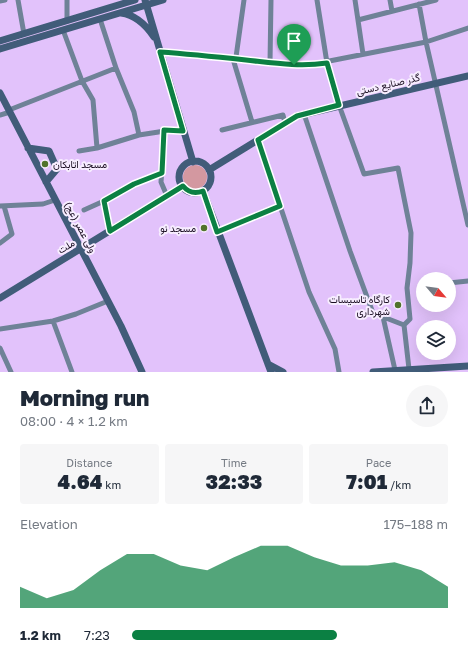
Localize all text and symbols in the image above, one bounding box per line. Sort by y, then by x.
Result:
pin [277,24,311,65]
icon: arrive [283,30,305,52]
street label: گذر صنایع دستی [355,71,422,98]
place label: مسجد اتابکان [53,158,107,171]
marker: مسجد اتابکان [40,159,50,169]
street label: ولی عصر (عج) [62,199,99,255]
place label: مسجد نو [160,222,196,235]
marker: مسجد نو [199,223,209,233]
street label: ملت [55,236,77,256]
north arrow [416,272,456,312]
map controls [416,272,456,360]
place label: کارگاه تاسیسات شهرداری [329,293,391,318]
marker: کارگاه تاسیسات شهرداری [393,300,403,310]
button: layers [416,320,456,360]
text: Morning run [20,384,149,411]
button: share [406,385,448,427]
text: 08:00 · 4 × 1.2 km [20,413,128,429]
text: Distance [66,456,112,469]
text: Time [221,456,247,469]
text: Pace [366,456,392,469]
text: 4.64 [57,469,102,493]
text: 32:33 [206,469,262,493]
text: 7:01 [346,469,387,493]
text: km [102,478,121,491]
text: /km [387,478,411,491]
text: Elevation [20,516,78,532]
text: 175–188 m [383,516,448,532]
text: 1.2 km [20,627,61,643]
text: 7:23 [84,627,110,643]

